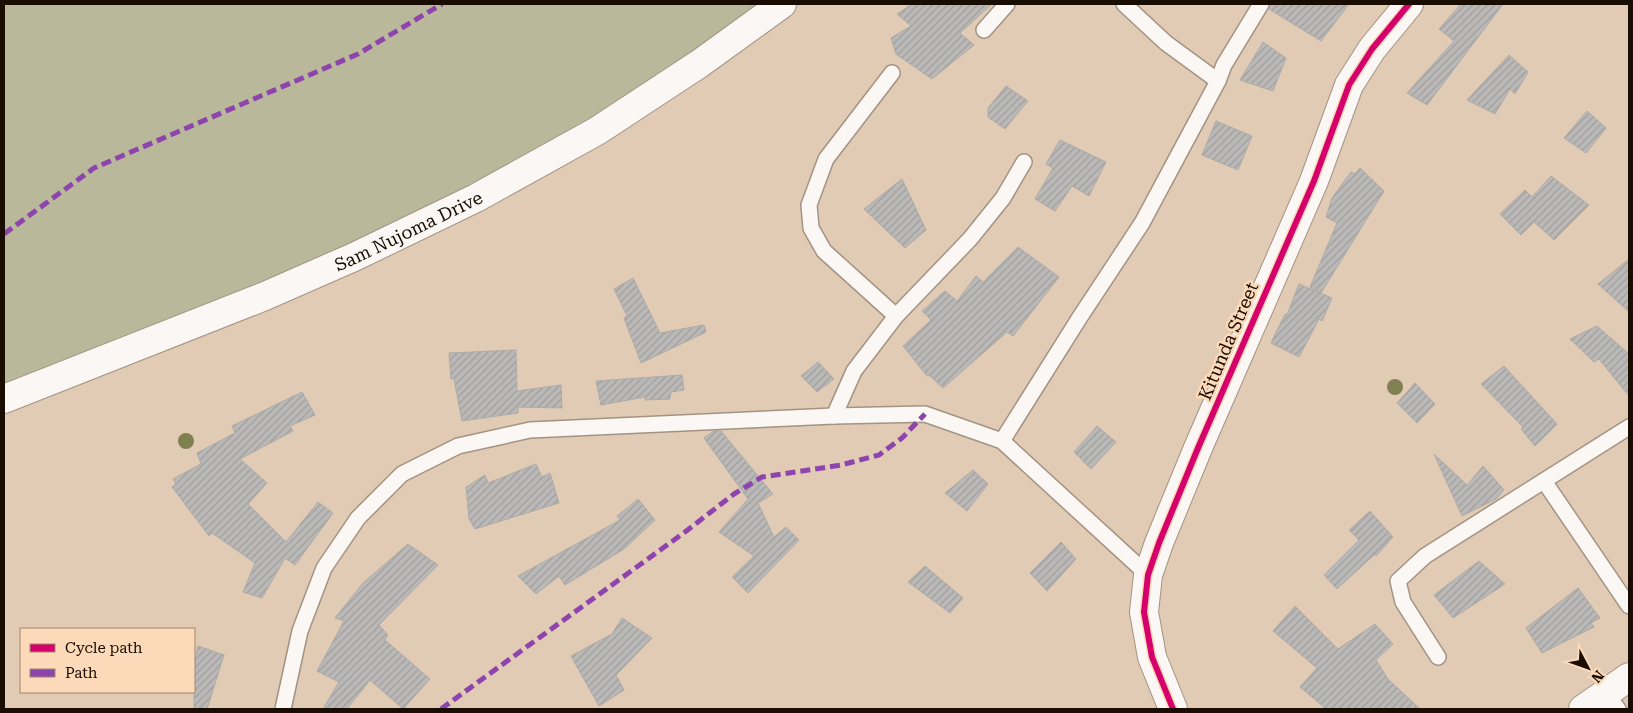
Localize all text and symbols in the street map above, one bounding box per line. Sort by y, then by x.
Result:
street label: Sam Nujoma Drive [331,186,486,275]
street label: Kitunda Street [1194,279,1262,403]
legend [20,628,195,693]
text: Cycle path [65,639,143,657]
north arrow [1563,643,1613,693]
text: Path [65,664,98,682]
text: N [1588,667,1607,686]

